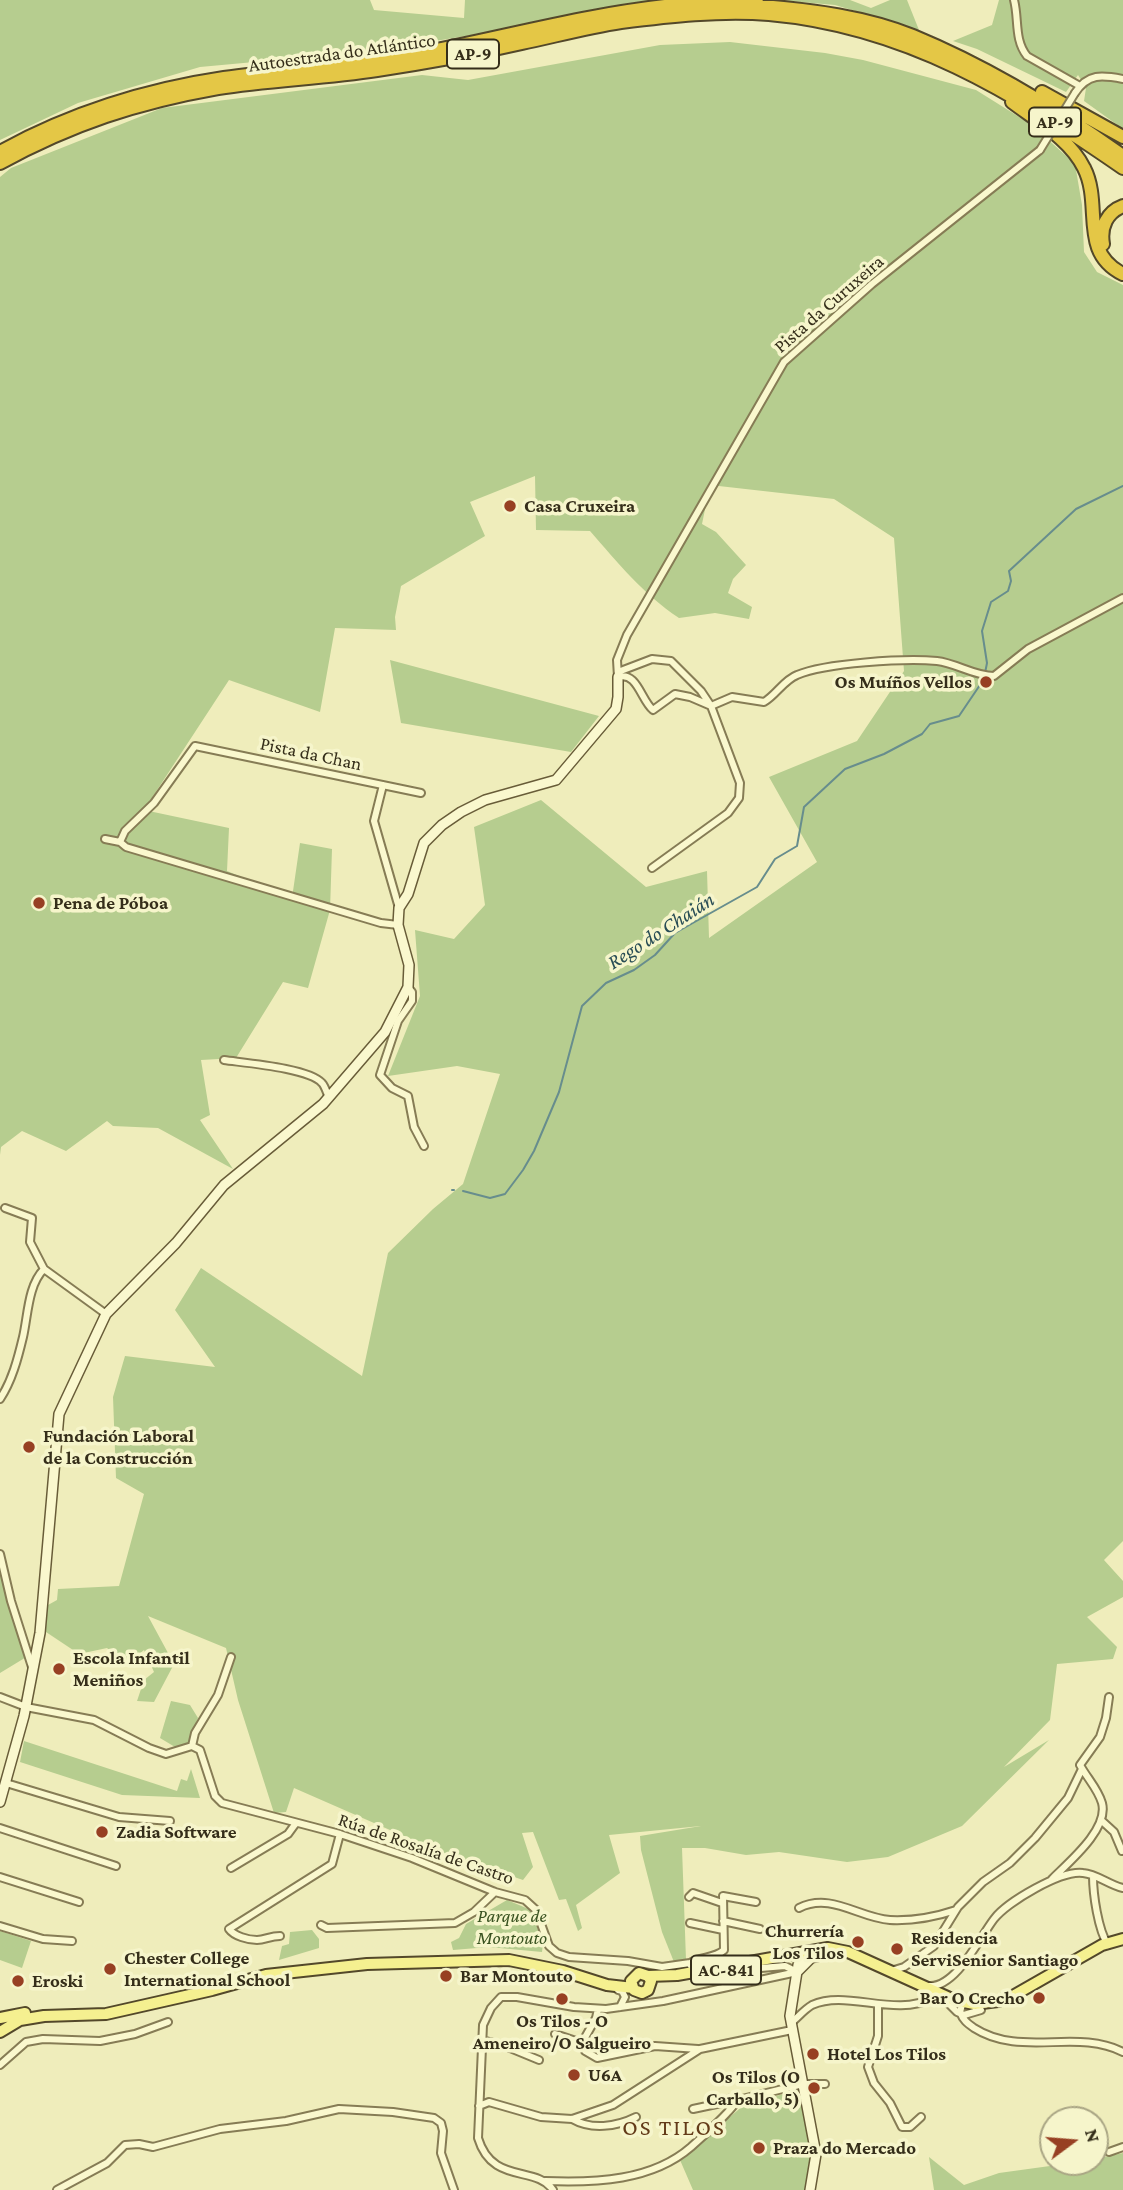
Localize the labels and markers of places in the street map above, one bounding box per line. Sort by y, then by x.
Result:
place label: Casa Cruxeira [524,495,635,517]
marker: Casa Cruxeira [502,498,518,514]
place label: Os Muíños Vellos [835,671,972,693]
marker: Os Muíños Vellos [978,674,994,690]
place label: Pena de Póboa [53,892,168,914]
marker: Pena de Póboa [31,895,47,911]
place label: Fundación Laboral de la Construcción [43,1425,194,1469]
marker: Fundación Laboral de la Construcción [21,1439,37,1455]
place label: Escola Infantil Meniños [73,1647,190,1691]
marker: Escola Infantil Meniños [51,1661,67,1677]
place label: Zadia Software [116,1821,237,1843]
marker: Zadia Software [94,1824,110,1840]
place label: Churrería Los Tilos [765,1920,844,1964]
place label: Residencia ServiSenior Santiago [911,1927,1079,1971]
marker: Churrería Los Tilos [850,1934,866,1950]
marker: Residencia ServiSenior Santiago [889,1941,905,1957]
place label: Chester College International School [124,1947,290,1991]
marker: Chester College International School [102,1961,118,1977]
place label: Bar Montouto [460,1965,573,1987]
marker: Bar Montouto [438,1968,454,1984]
place label: Eroski [32,1970,83,1992]
marker: Eroski [10,1973,26,1989]
place label: Bar O Crecho [920,1987,1025,2009]
marker: Bar O Crecho [1031,1990,1047,2006]
marker: Os Tilos - O Ameneiro/O Salgueiro [554,1991,570,2007]
place label: Os Tilos - O Ameneiro/O Salgueiro [473,2010,651,2054]
place label: Hotel Los Tilos [827,2043,946,2065]
marker: Hotel Los Tilos [805,2046,821,2062]
place label: U6A [588,2064,622,2086]
place label: Os Tilos (O Carballo, 5) [706,2066,800,2110]
marker: U6A [566,2067,582,2083]
marker: Os Tilos (O Carballo, 5) [806,2080,822,2096]
place label: Praza do Mercado [773,2137,916,2159]
marker: Praza do Mercado [751,2140,767,2156]

